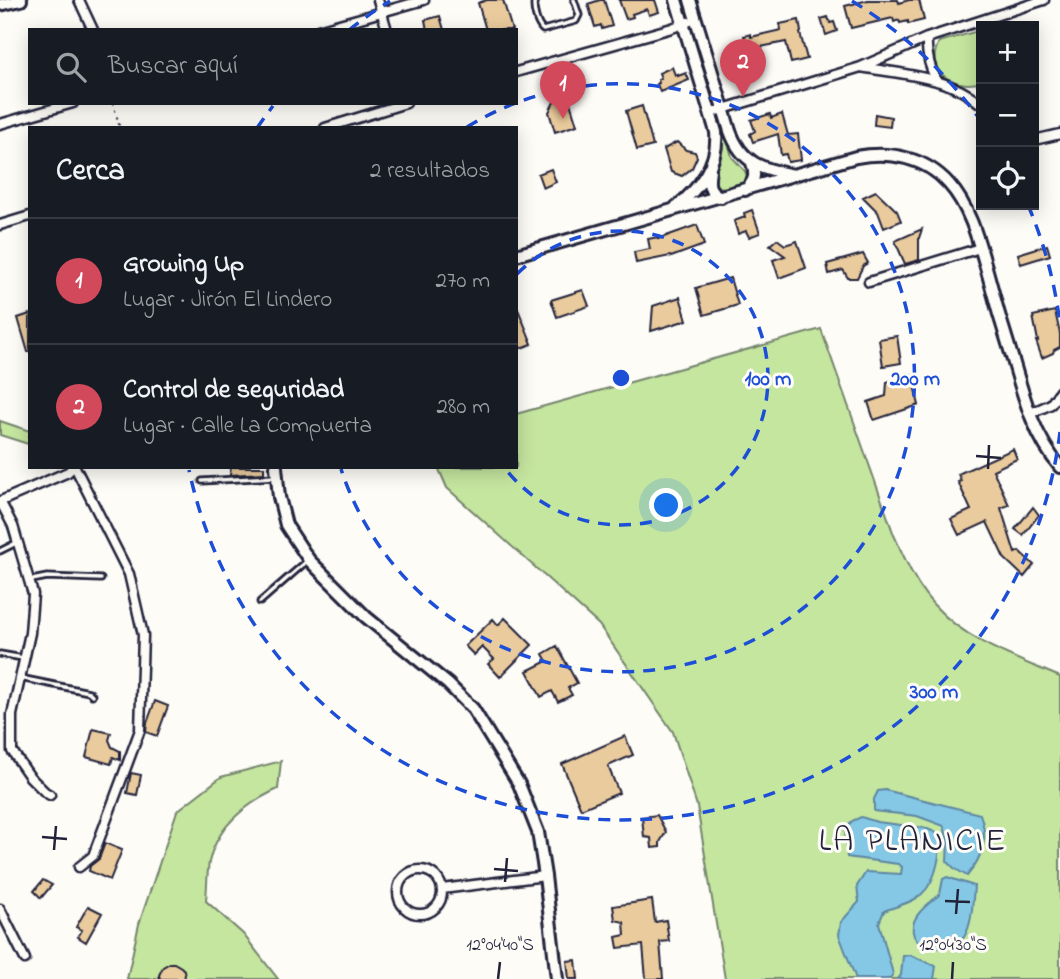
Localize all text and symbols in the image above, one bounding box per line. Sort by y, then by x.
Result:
map controls [976,21,1039,210]
button: + [976,21,1039,84]
search box [28,28,518,105]
pin: 2 [720,39,766,97]
icon: search [52,48,90,86]
text: Buscar aquí [108,48,238,86]
pin: 1 [540,61,586,119]
button: − [976,84,1039,147]
button: locate [976,147,1039,210]
text: Cerca [56,150,125,194]
text: 2 resultados [370,155,490,188]
text: Growing Up [123,246,244,284]
text: 1 [75,265,83,298]
text: 270 m [436,265,490,298]
text: Lugar · Jirón El Lindero [123,284,332,317]
text: 100 m [745,365,791,395]
text: 200 m [889,365,940,395]
centre of rings [609,366,633,390]
text: Control de seguridad [123,372,344,410]
text: 2 [73,391,85,424]
text: 280 m [436,391,490,424]
text: Lugar · Calle La Compuerta [123,410,372,443]
your location [649,488,683,522]
text: 300 m [909,678,958,708]
district label: LA PLANICIE [819,818,1007,866]
text: 12°04'40"S [466,933,534,959]
text: 12°04'30"S [919,933,987,959]

